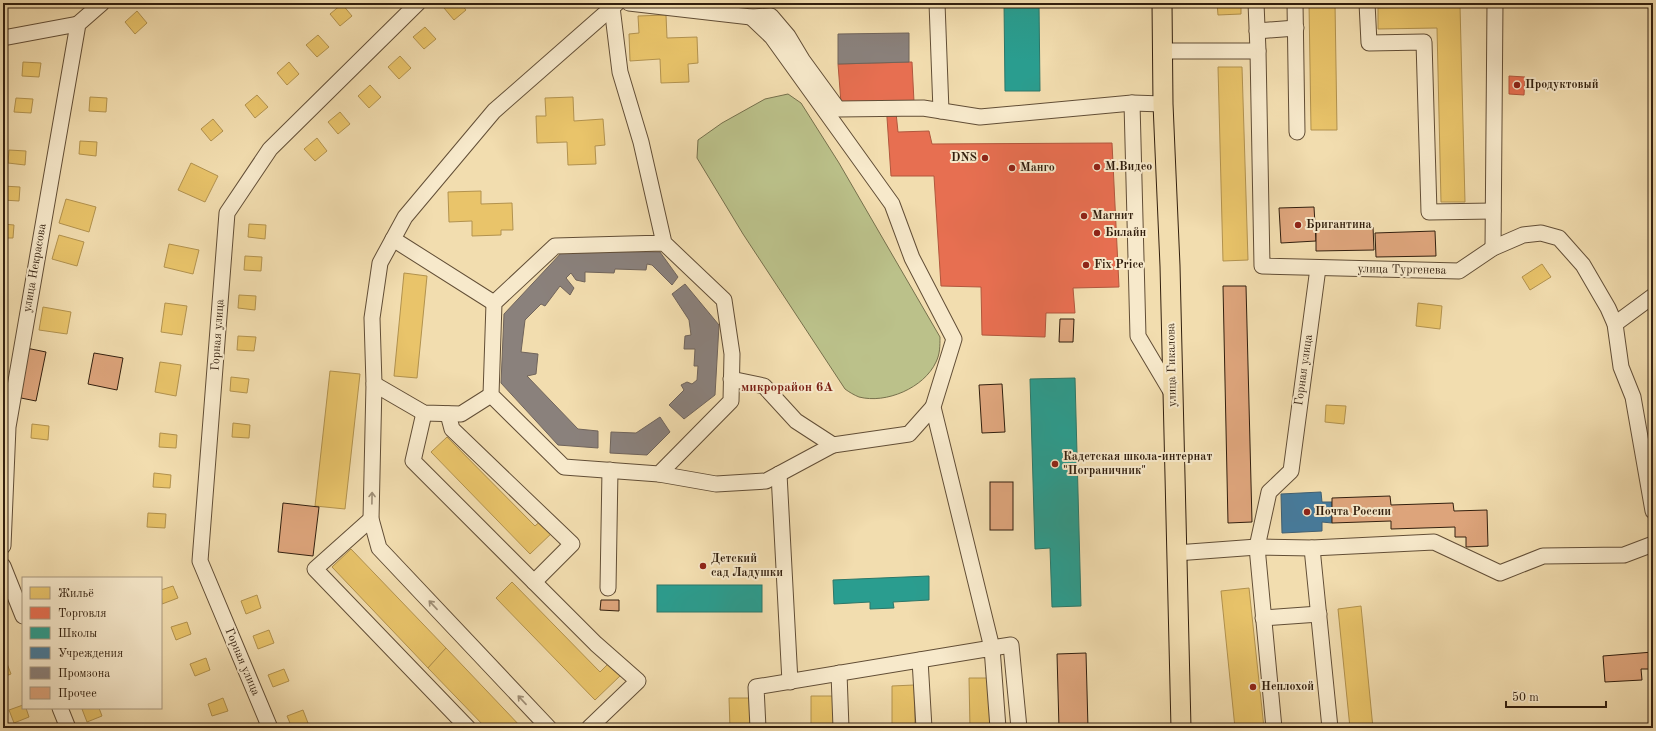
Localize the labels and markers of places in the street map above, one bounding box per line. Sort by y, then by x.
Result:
place label: Продуктовый [1525,79,1599,91]
marker: Продуктовый [1512,80,1522,90]
place label: DNS [951,152,977,164]
marker: DNS [980,153,990,163]
place label: М.Видео [1105,161,1152,173]
place label: Манго [1020,162,1055,174]
marker: М.Видео [1092,162,1102,172]
marker: Манго [1007,163,1017,173]
place label: Магнит [1092,210,1134,222]
marker: Магнит [1079,211,1089,221]
place label: Бригантина [1306,219,1372,231]
marker: Бригантина [1293,220,1303,230]
place label: Билайн [1105,227,1147,239]
marker: Билайн [1092,228,1102,238]
place label: Fix Price [1094,259,1144,271]
marker: Fix Price [1081,260,1091,270]
place label: Кадетская школа-интернат "Пограничник" [1063,451,1212,477]
marker: Кадетская школа-интернат "Пограничник" [1050,459,1060,469]
place label: Почта России [1315,506,1391,518]
marker: Почта России [1302,507,1312,517]
place label: Детский сад Ладушки [711,553,783,579]
marker: Детский сад Ладушки [698,561,708,571]
place label: Неплохой [1261,681,1314,693]
marker: Неплохой [1248,682,1258,692]

